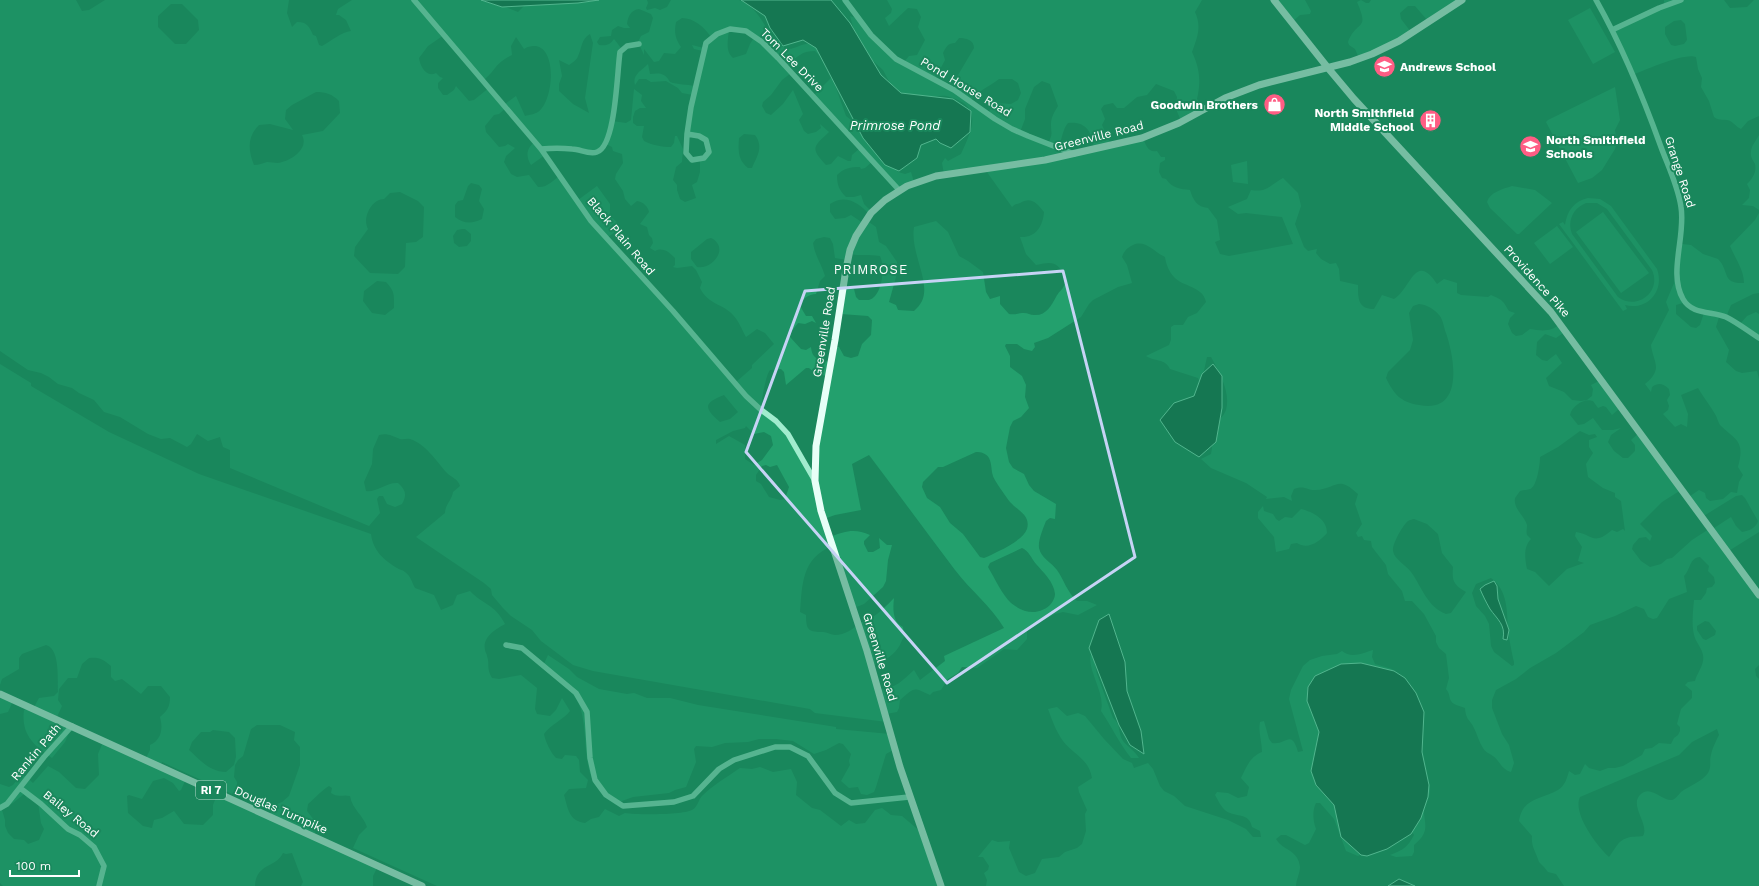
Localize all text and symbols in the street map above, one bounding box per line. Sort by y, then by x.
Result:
street label: Tom Lee Drive [758,26,827,95]
street label: Pond House Road [918,54,1014,120]
school or university icon: Andrews School [1371,54,1397,80]
place label: Andrews School [1400,60,1496,74]
shop icon: Goodwin Brothers [1261,92,1287,118]
place label: Goodwin Brothers [1151,98,1259,112]
place label: North Smithfield Middle School [1315,106,1414,134]
building icon: North Smithfield Middle School [1417,107,1443,133]
water label: Primrose Pond [850,118,941,133]
street label: Greenville Road [1053,118,1145,154]
place label: North Smithfield Schools [1546,133,1645,161]
school or university icon: North Smithfield Schools [1518,134,1544,160]
street label: Grange Road [1662,134,1698,210]
street label: Black Plain Road [584,194,658,278]
street label: Providence Pike [1501,242,1573,320]
district label: PRIMROSE [834,262,908,277]
street label: Greenville Road [810,286,838,378]
street label: Greenville Road [860,611,900,703]
street label: Rankin Path [8,721,64,783]
road number: RI 7 [196,781,226,799]
street label: Douglas Turnpike [232,783,330,837]
street label: Bailey Road [40,787,102,841]
scale bar [10,852,79,878]
text: 100 m [16,859,51,873]

